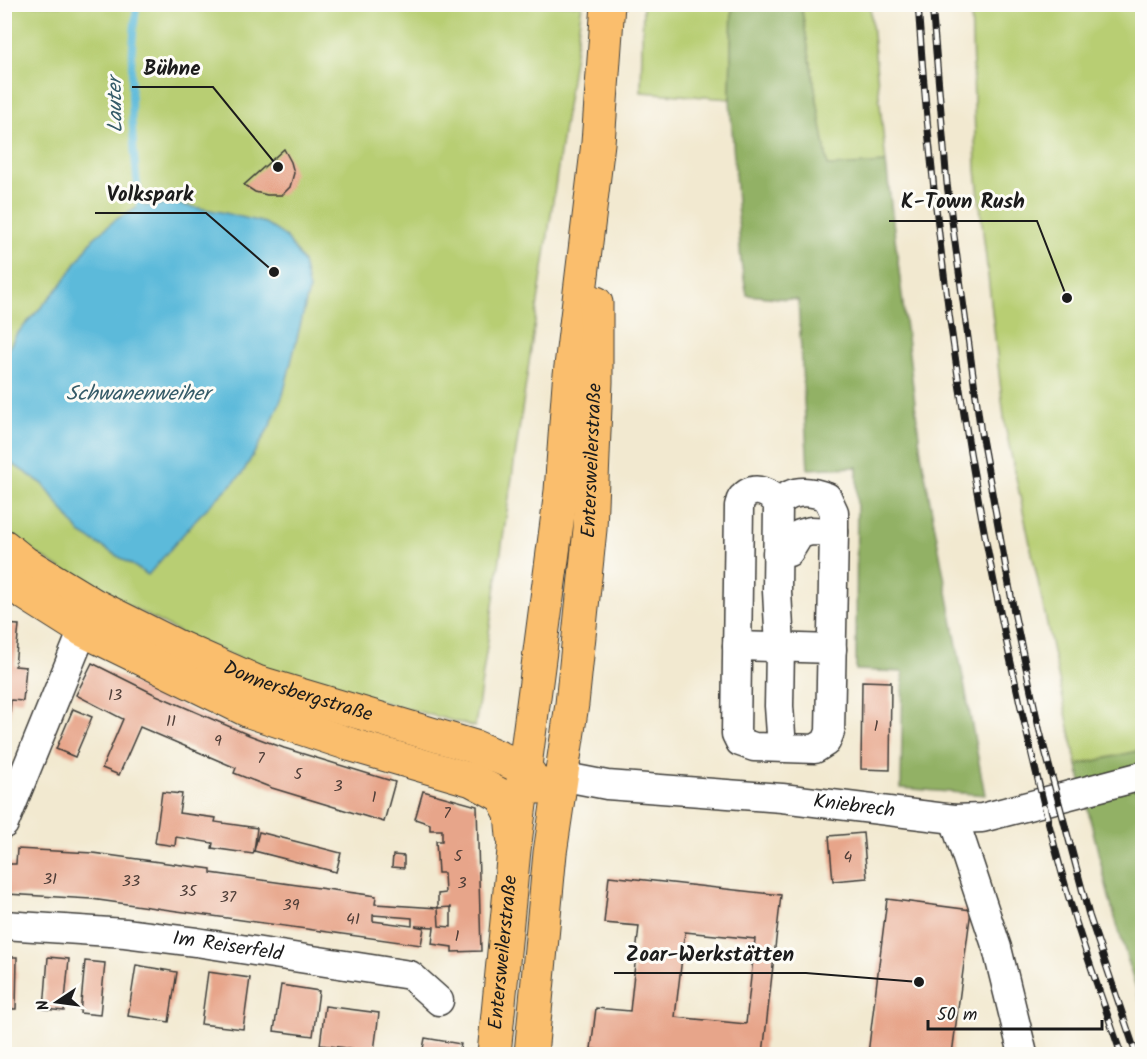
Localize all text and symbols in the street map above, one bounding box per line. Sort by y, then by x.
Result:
callout: Bühne [132,48,213,87]
text: Bühne [144,53,200,86]
water label: Lauter [99,73,133,133]
callout: Volkspark [95,174,206,213]
text: Volkspark [107,179,194,212]
callout: K-Town Rush [889,182,1037,221]
text: K-Town Rush [901,186,1025,219]
water label: Schwanenweiher [66,378,214,411]
street label: Entersweilerstraße [573,382,612,540]
street label: Donnersbergstraße [217,653,377,732]
house number: 13 [108,683,122,708]
house number: 11 [166,709,176,734]
house number: 1 [873,714,879,739]
house number: 9 [214,729,222,754]
house number: 7 [257,746,265,771]
house number: 5 [294,762,304,787]
house number: 3 [333,774,343,799]
house number: 1 [371,785,377,810]
street label: Kniebrech [811,786,897,828]
house number: 7 [443,801,451,826]
house number: 5 [454,844,464,869]
house number: 4 [844,845,853,870]
house number: 31 [43,867,57,892]
house number: 33 [122,869,140,894]
house number: 3 [457,871,467,896]
street label: Entersweilerstraße [480,874,527,1031]
house number: 35 [179,879,198,904]
house number: 37 [220,885,237,910]
house number: 39 [283,893,300,918]
house number: 41 [346,907,360,932]
street label: Im Reiserfeld [171,923,286,971]
house number: 1 [454,924,460,949]
callout: Zoar-Werkstätten [614,934,806,973]
text: Zoar-Werkstätten [626,939,794,972]
north arrow [27,972,87,1032]
scale bar [928,993,1102,1031]
text: N [31,997,57,1013]
text: 50 m [937,1001,977,1030]

